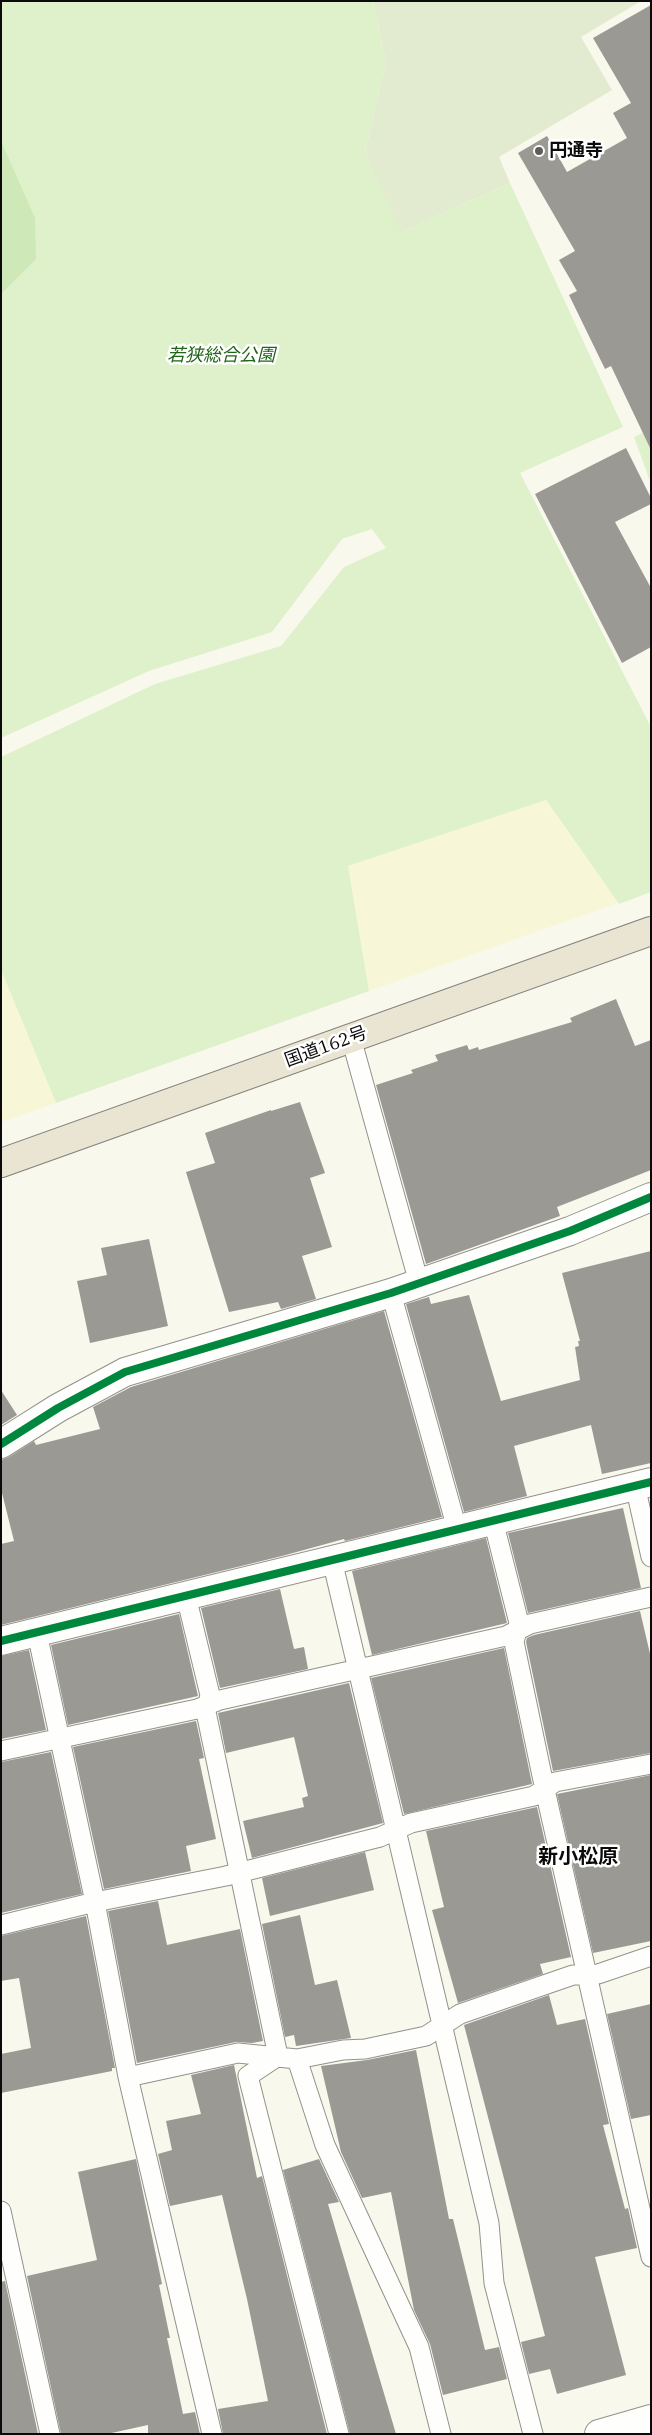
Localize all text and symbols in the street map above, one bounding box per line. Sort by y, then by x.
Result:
place label: 円通寺 [549,140,603,162]
marker: 円通寺 [533,145,545,157]
park label: 若狭総合公園 [167,345,275,367]
street label: 国道162号 [282,1022,370,1072]
district label: 新小松原 [538,1845,618,1869]

